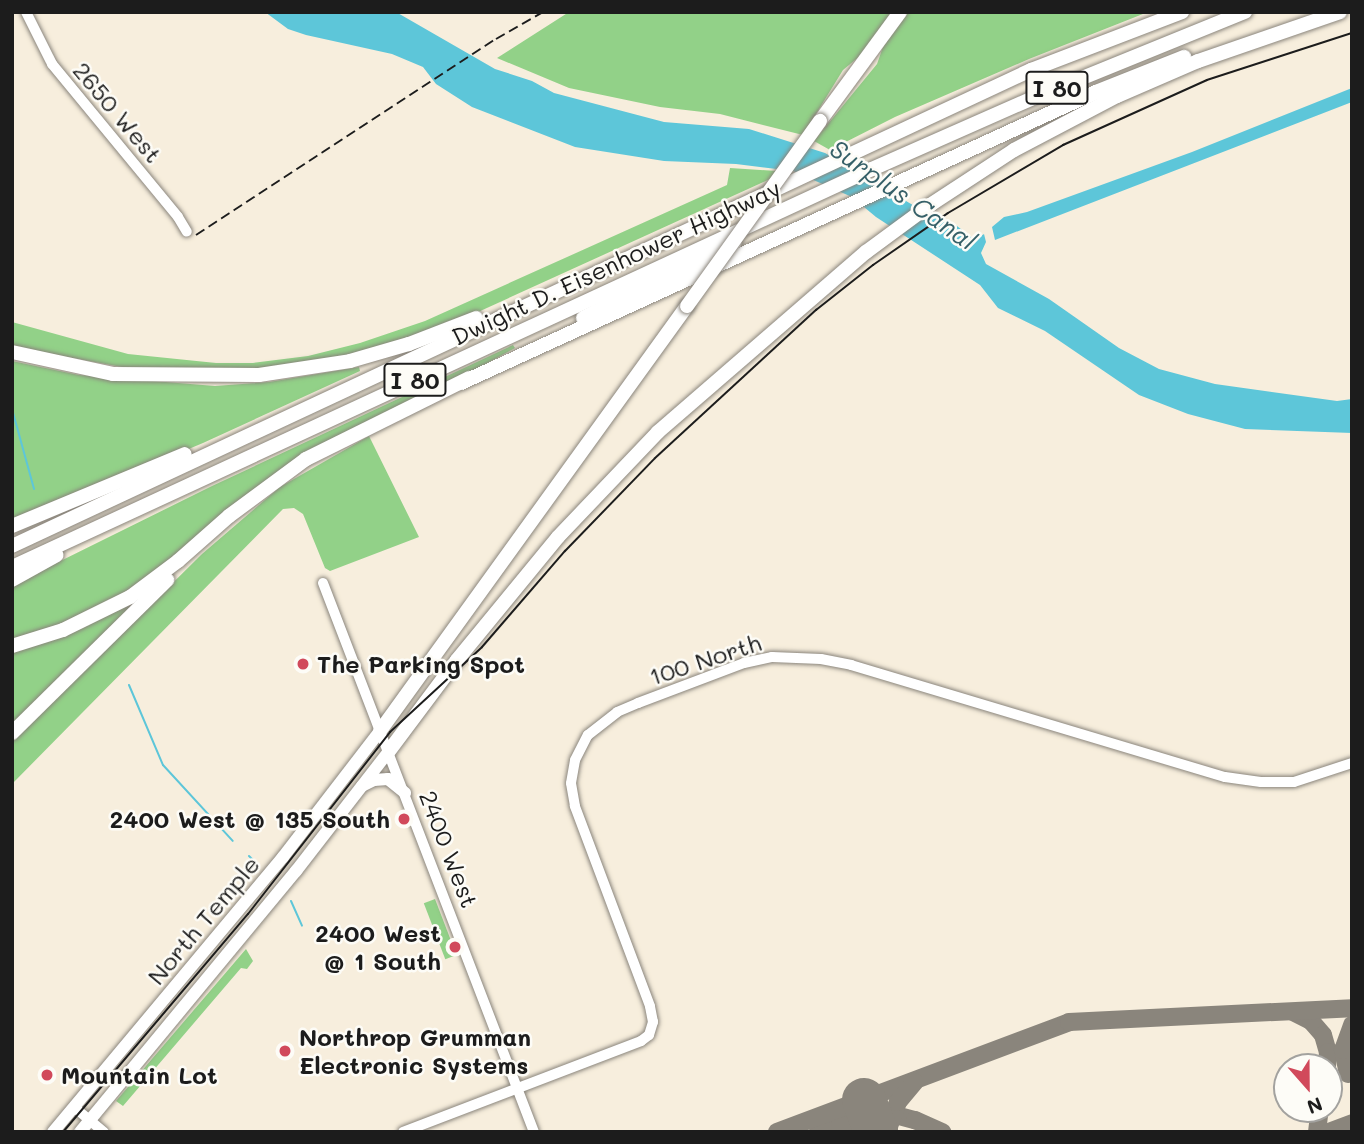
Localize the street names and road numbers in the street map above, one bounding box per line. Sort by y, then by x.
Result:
street label: 2650 West [68,56,168,168]
road number: I 80 [1024,68,1090,108]
street label: Dwight D. Eisenhower Highway [447,173,785,351]
road number: I 80 [382,360,448,400]
street label: 100 North [645,627,765,691]
street label: 2400 West [414,786,484,912]
street label: North Temple [141,850,265,990]

